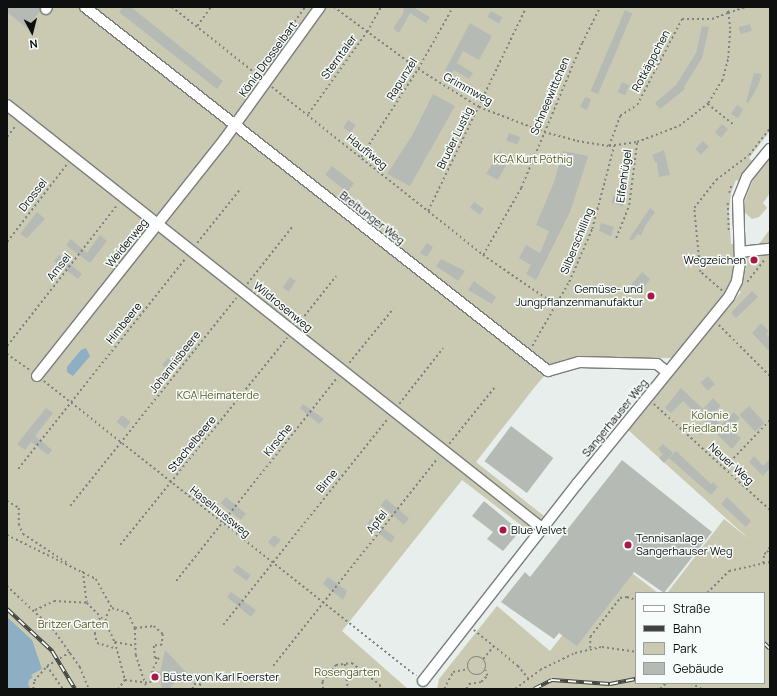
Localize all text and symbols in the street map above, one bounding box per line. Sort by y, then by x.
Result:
north arrow [12,12,52,52]
street label: König Drosselbart [236,19,300,99]
street label: Rotkäppchen [629,28,673,94]
street label: Sterntaler [319,32,359,82]
text: N [29,36,38,52]
street label: Schneewittchen [528,55,572,137]
street label: Rapunzel [384,56,420,102]
street label: Grimmweg [441,70,495,108]
street label: Bruder Lustig [434,105,476,171]
street label: Hauffweg [344,132,390,172]
street label: Elfenhügel [614,148,634,204]
park label: KGA Kurt Pöthig [493,152,573,166]
street label: Drossel [16,176,50,214]
street label: Breitunger Weg [337,189,407,247]
street label: Silberschilling [558,206,596,276]
street label: Weidenweg [103,216,151,270]
street label: Amsel [44,251,74,283]
place label: Wegzeichen [684,253,746,267]
marker: Wegzeichen [749,255,759,265]
street label: Wildrosenweg [251,279,315,335]
place label: Gemüse- und Jungpflanzenmanufaktur [515,283,643,309]
marker: Gemüse- und Jungpflanzenmanufaktur [646,291,656,301]
street label: Himbeere [103,300,145,346]
street label: Johannisbeere [147,328,203,396]
street label: Sangerhauser Weg [580,376,650,460]
park label: KGA Heimaterde [177,388,259,402]
park label: Kolonie Friedland 3 [683,409,737,435]
street label: Stachelbeere [165,413,219,475]
street label: Kirsche [261,421,295,459]
street label: Neuer Weg [706,440,756,488]
street label: Birne [314,467,340,495]
street label: Haselnussweg [187,484,253,540]
street label: Apfel [364,508,390,536]
place label: Blue Velvet [511,523,567,537]
marker: Blue Velvet [498,525,508,535]
place label: Tennisanlage Sangerhauser Weg [636,532,732,558]
marker: Tennisanlage Sangerhauser Weg [623,540,633,550]
legend [635,592,765,684]
text: Straße [673,600,710,617]
park label: Britzer Garten [38,617,108,631]
text: Bahn [673,620,701,637]
text: Park [673,640,697,657]
text: Gebäude [673,660,724,677]
park label: Rosengarten [314,665,380,679]
place label: Büste von Karl Foerster [163,670,279,684]
marker: Büste von Karl Foerster [150,672,160,682]

